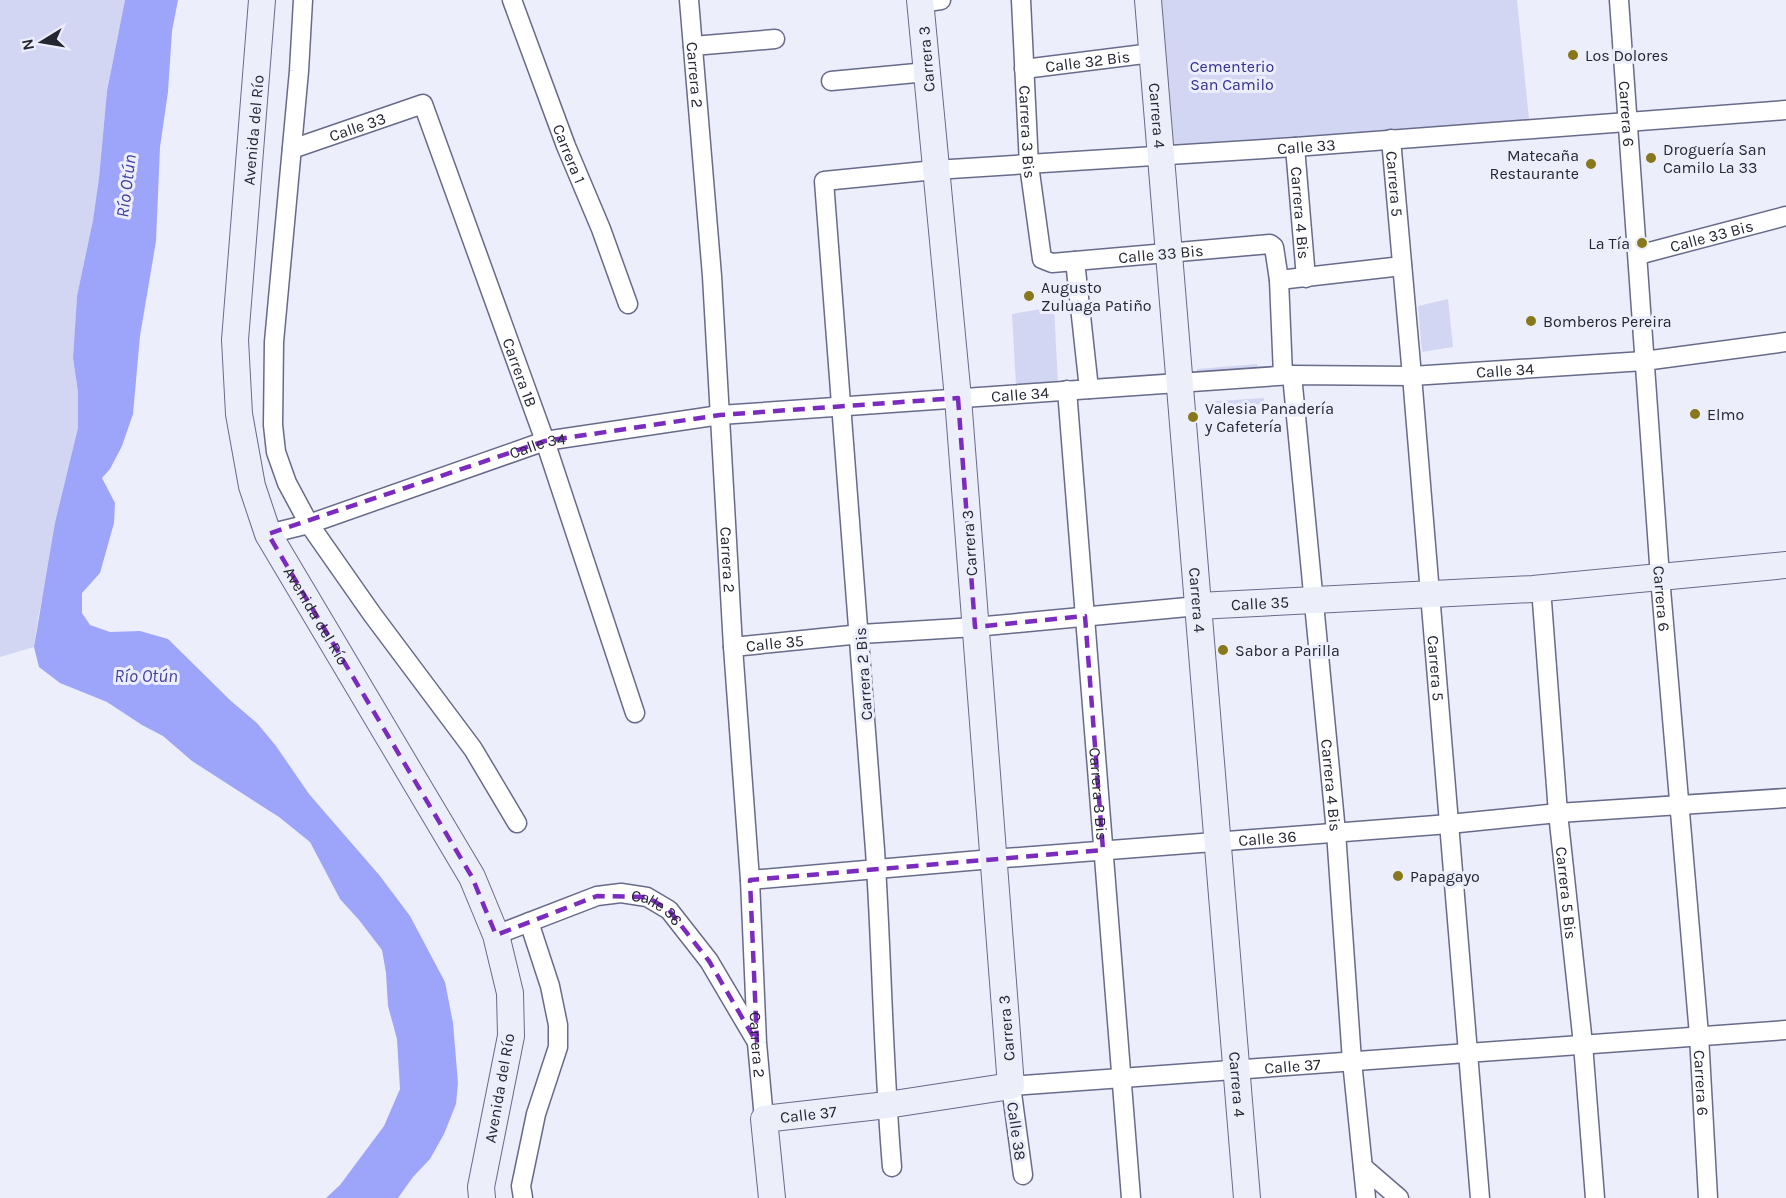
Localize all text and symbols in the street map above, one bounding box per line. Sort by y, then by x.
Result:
north arrow [12,12,72,72]
street label: Carrera 3 [914,25,939,93]
text: N [17,37,38,52]
street label: Carrera 2 [683,41,707,109]
place label: Los Dolores [1585,46,1668,65]
street label: Calle 32 Bis [1044,47,1131,76]
marker: Los Dolores [1566,48,1580,62]
park label: Cementerio San Camilo [1190,57,1274,94]
street label: Avenida del Río [239,74,268,186]
street label: Carrera 6 [1615,80,1638,147]
street label: Carrera 4 [1145,82,1169,149]
street label: Carrera 3 Bis [1015,85,1040,180]
street label: Calle 33 [327,109,388,146]
street label: Carrera 1 [549,122,590,186]
street label: Calle 33 [1277,135,1336,158]
place label: Droguería San Camilo La 33 [1663,140,1766,177]
place label: Matecaña Restaurante [1490,146,1579,183]
street label: Carrera 5 [1382,150,1407,218]
marker: Droguería San Camilo La 33 [1644,151,1658,165]
water label: Río Otún [111,153,141,219]
marker: Matecaña Restaurante [1584,157,1598,171]
street label: Carrera 4 Bis [1287,166,1313,260]
street label: Calle 33 Bis [1668,216,1755,256]
place label: La Tía [1588,234,1630,253]
marker: La Tía [1635,236,1649,250]
street label: Calle 33 Bis [1117,241,1204,267]
place label: Augusto Zuluaga Patiño [1041,278,1152,315]
marker: Augusto Zuluaga Patiño [1022,289,1036,303]
place label: Bomberos Pereira [1543,312,1672,331]
marker: Bomberos Pereira [1524,314,1538,328]
street label: Carrera 1B [499,335,541,410]
street label: Calle 34 [1476,359,1535,382]
street label: Calle 34 [990,383,1050,406]
place label: Valesia Panadería y Cafetería [1204,399,1334,436]
place label: Elmo [1707,405,1744,424]
marker: Elmo [1688,407,1702,421]
marker: Valesia Panadería y Cafetería [1186,410,1200,424]
street label: Calle 34 [507,429,567,463]
street label: Carrera 3 [958,509,981,577]
street label: Carrera 2 [716,526,739,593]
street label: Avenida del Río [280,563,353,669]
street label: Carrera 6 [1649,565,1674,632]
street label: Carrera 4 [1185,566,1209,634]
street label: Calle 35 [1230,592,1289,614]
street label: Carrera 2 Bis [851,627,876,721]
street label: Calle 35 [745,631,805,656]
street label: Carrera 5 [1423,634,1448,702]
place label: Sabor a Parilla [1235,641,1340,660]
marker: Sabor a Parilla [1216,643,1230,657]
water label: Río Otún [114,665,178,687]
street label: Carrera 4 Bis [1317,738,1345,832]
street label: Carrera 3 Bis [1085,747,1112,841]
street label: Calle 36 [1238,827,1297,850]
street label: Carrera 5 Bis [1552,846,1581,940]
place label: Papagayo [1410,867,1480,886]
marker: Papagayo [1391,869,1405,883]
street label: Calle 36 [630,886,686,929]
street label: Carrera 3 [994,994,1019,1062]
street label: Carrera 2 [746,1011,769,1079]
street label: Avenida del Río [481,1032,518,1144]
street label: Carrera 6 [1690,1049,1712,1116]
street label: Carrera 4 [1225,1051,1249,1118]
street label: Calle 37 [1264,1055,1322,1078]
street label: Calle 38 [1003,1101,1030,1162]
street label: Calle 37 [779,1102,838,1127]

